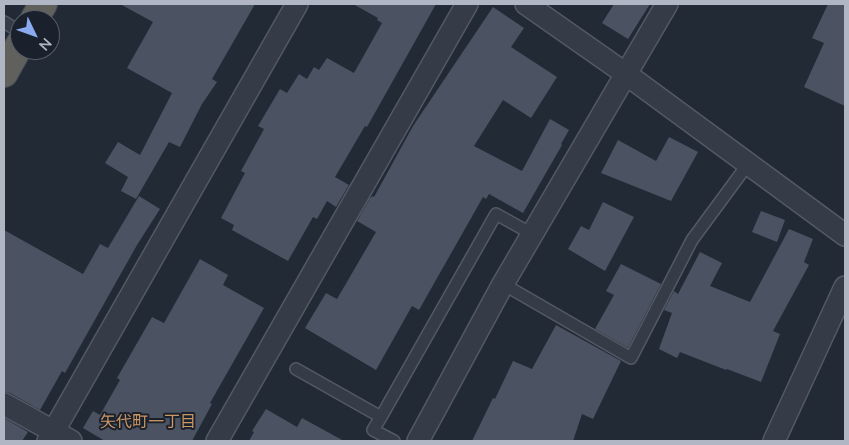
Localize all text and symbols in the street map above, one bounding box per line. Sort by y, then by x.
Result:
north arrow [10,10,60,60]
text: N [36,35,56,54]
district label: 矢代町一丁目 [100,412,196,432]

